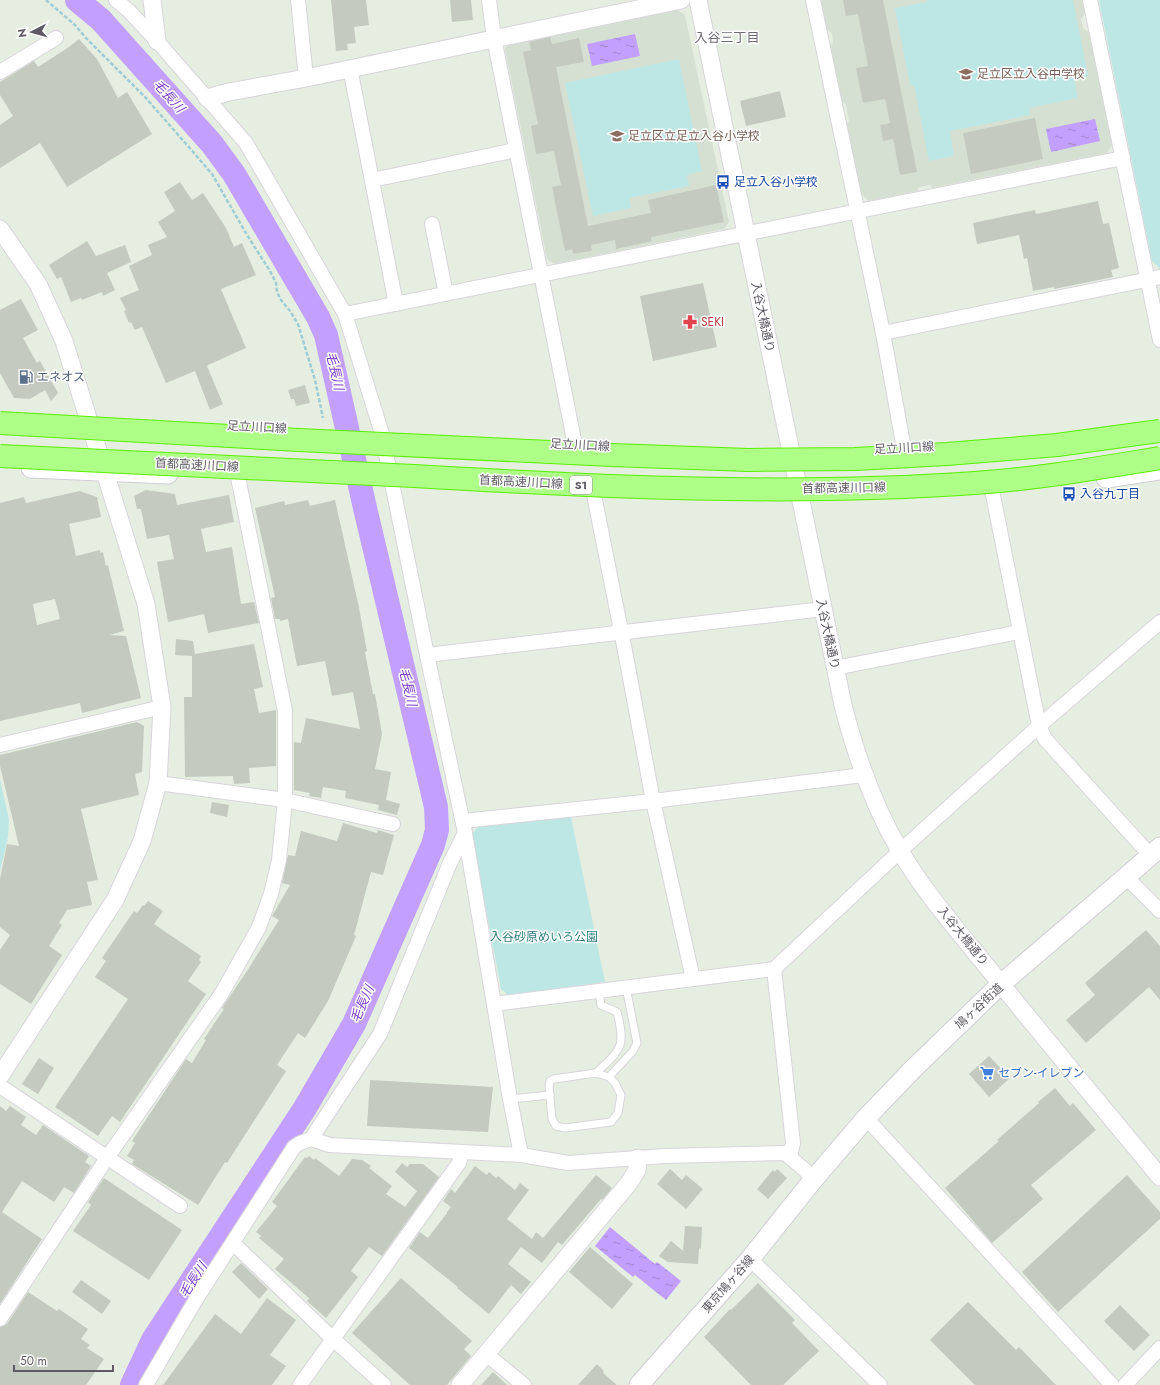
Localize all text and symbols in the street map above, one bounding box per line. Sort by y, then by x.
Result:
north arrow [12,12,52,52]
text: N [14,28,30,38]
district label: 入谷三丁目 [694,28,760,47]
place label: 足立区立入谷中学校 [977,65,1085,83]
school or university icon: 足立区立入谷中学校 [958,66,974,82]
water label: 毛長川 [149,75,190,118]
place label: 足立区立足立入谷小学校 [628,127,760,145]
school or university icon: 足立区立足立入谷小学校 [609,128,625,144]
place label: 足立入谷小学校 [734,173,818,191]
bus stop icon: 足立入谷小学校 [715,174,731,190]
street label: 入谷大橋通り [747,280,779,354]
place label: SEKI [701,313,724,331]
pharmacy icon: SEKI [682,314,698,330]
water label: 毛長川 [321,350,349,394]
place label: エネオス [37,368,85,386]
fuel station icon: エネオス [18,369,34,385]
street label: 足立川口線 [227,416,287,438]
street label: 足立川口線 [550,434,610,456]
street label: 足立川口線 [874,437,934,459]
street label: 首都高速川口線 [155,454,239,476]
street label: 首都高速川口線 [479,471,563,493]
road number: S1 [570,476,592,494]
street label: 首都高速川口線 [802,478,886,498]
place label: 入谷九丁目 [1080,485,1140,503]
bus stop icon: 入谷九丁目 [1061,486,1077,502]
street label: 入谷大橋通り [812,597,844,671]
water label: 毛長川 [394,666,422,710]
street label: 入谷大橋通り [933,902,993,970]
park label: 入谷砂原めいろ公園 [490,928,598,946]
street label: 鳩ヶ谷街道 [951,979,1007,1033]
water label: 毛長川 [345,981,379,1026]
place label: セブン-イレブン [998,1064,1085,1082]
supermarket icon: セブン-イレブン [979,1065,995,1081]
street label: 東京鳩ヶ谷線 [698,1251,758,1317]
water label: 毛長川 [174,1257,213,1302]
scale bar [14,1347,113,1373]
text: 50 m [20,1352,47,1370]

